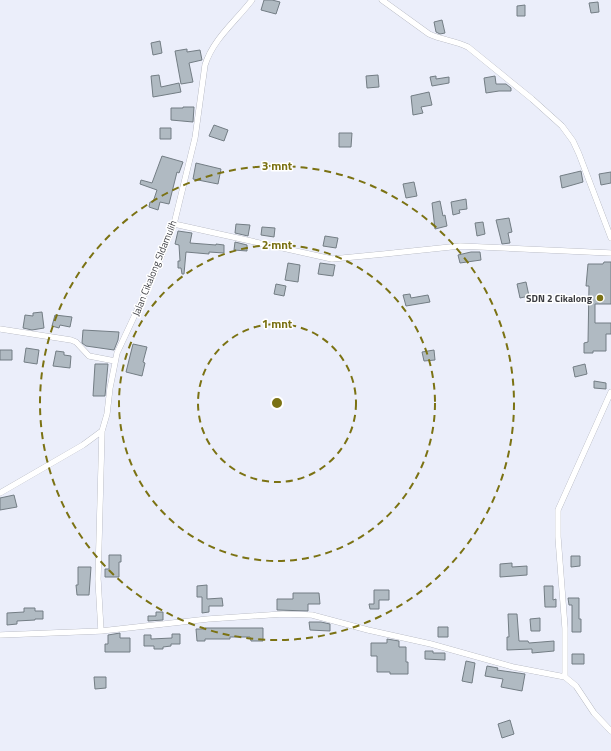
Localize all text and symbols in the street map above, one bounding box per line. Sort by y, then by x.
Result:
text: 3 mnt [262,156,293,175]
street label: Jalan Cikalong SIdamulih [128,218,181,318]
text: 2 mnt [262,235,293,254]
place label: SDN 2 Cikalong [526,291,593,306]
marker: SDN 2 Cikalong [595,293,605,303]
text: 1 mnt [262,314,293,333]
centre of rings [270,396,284,410]

